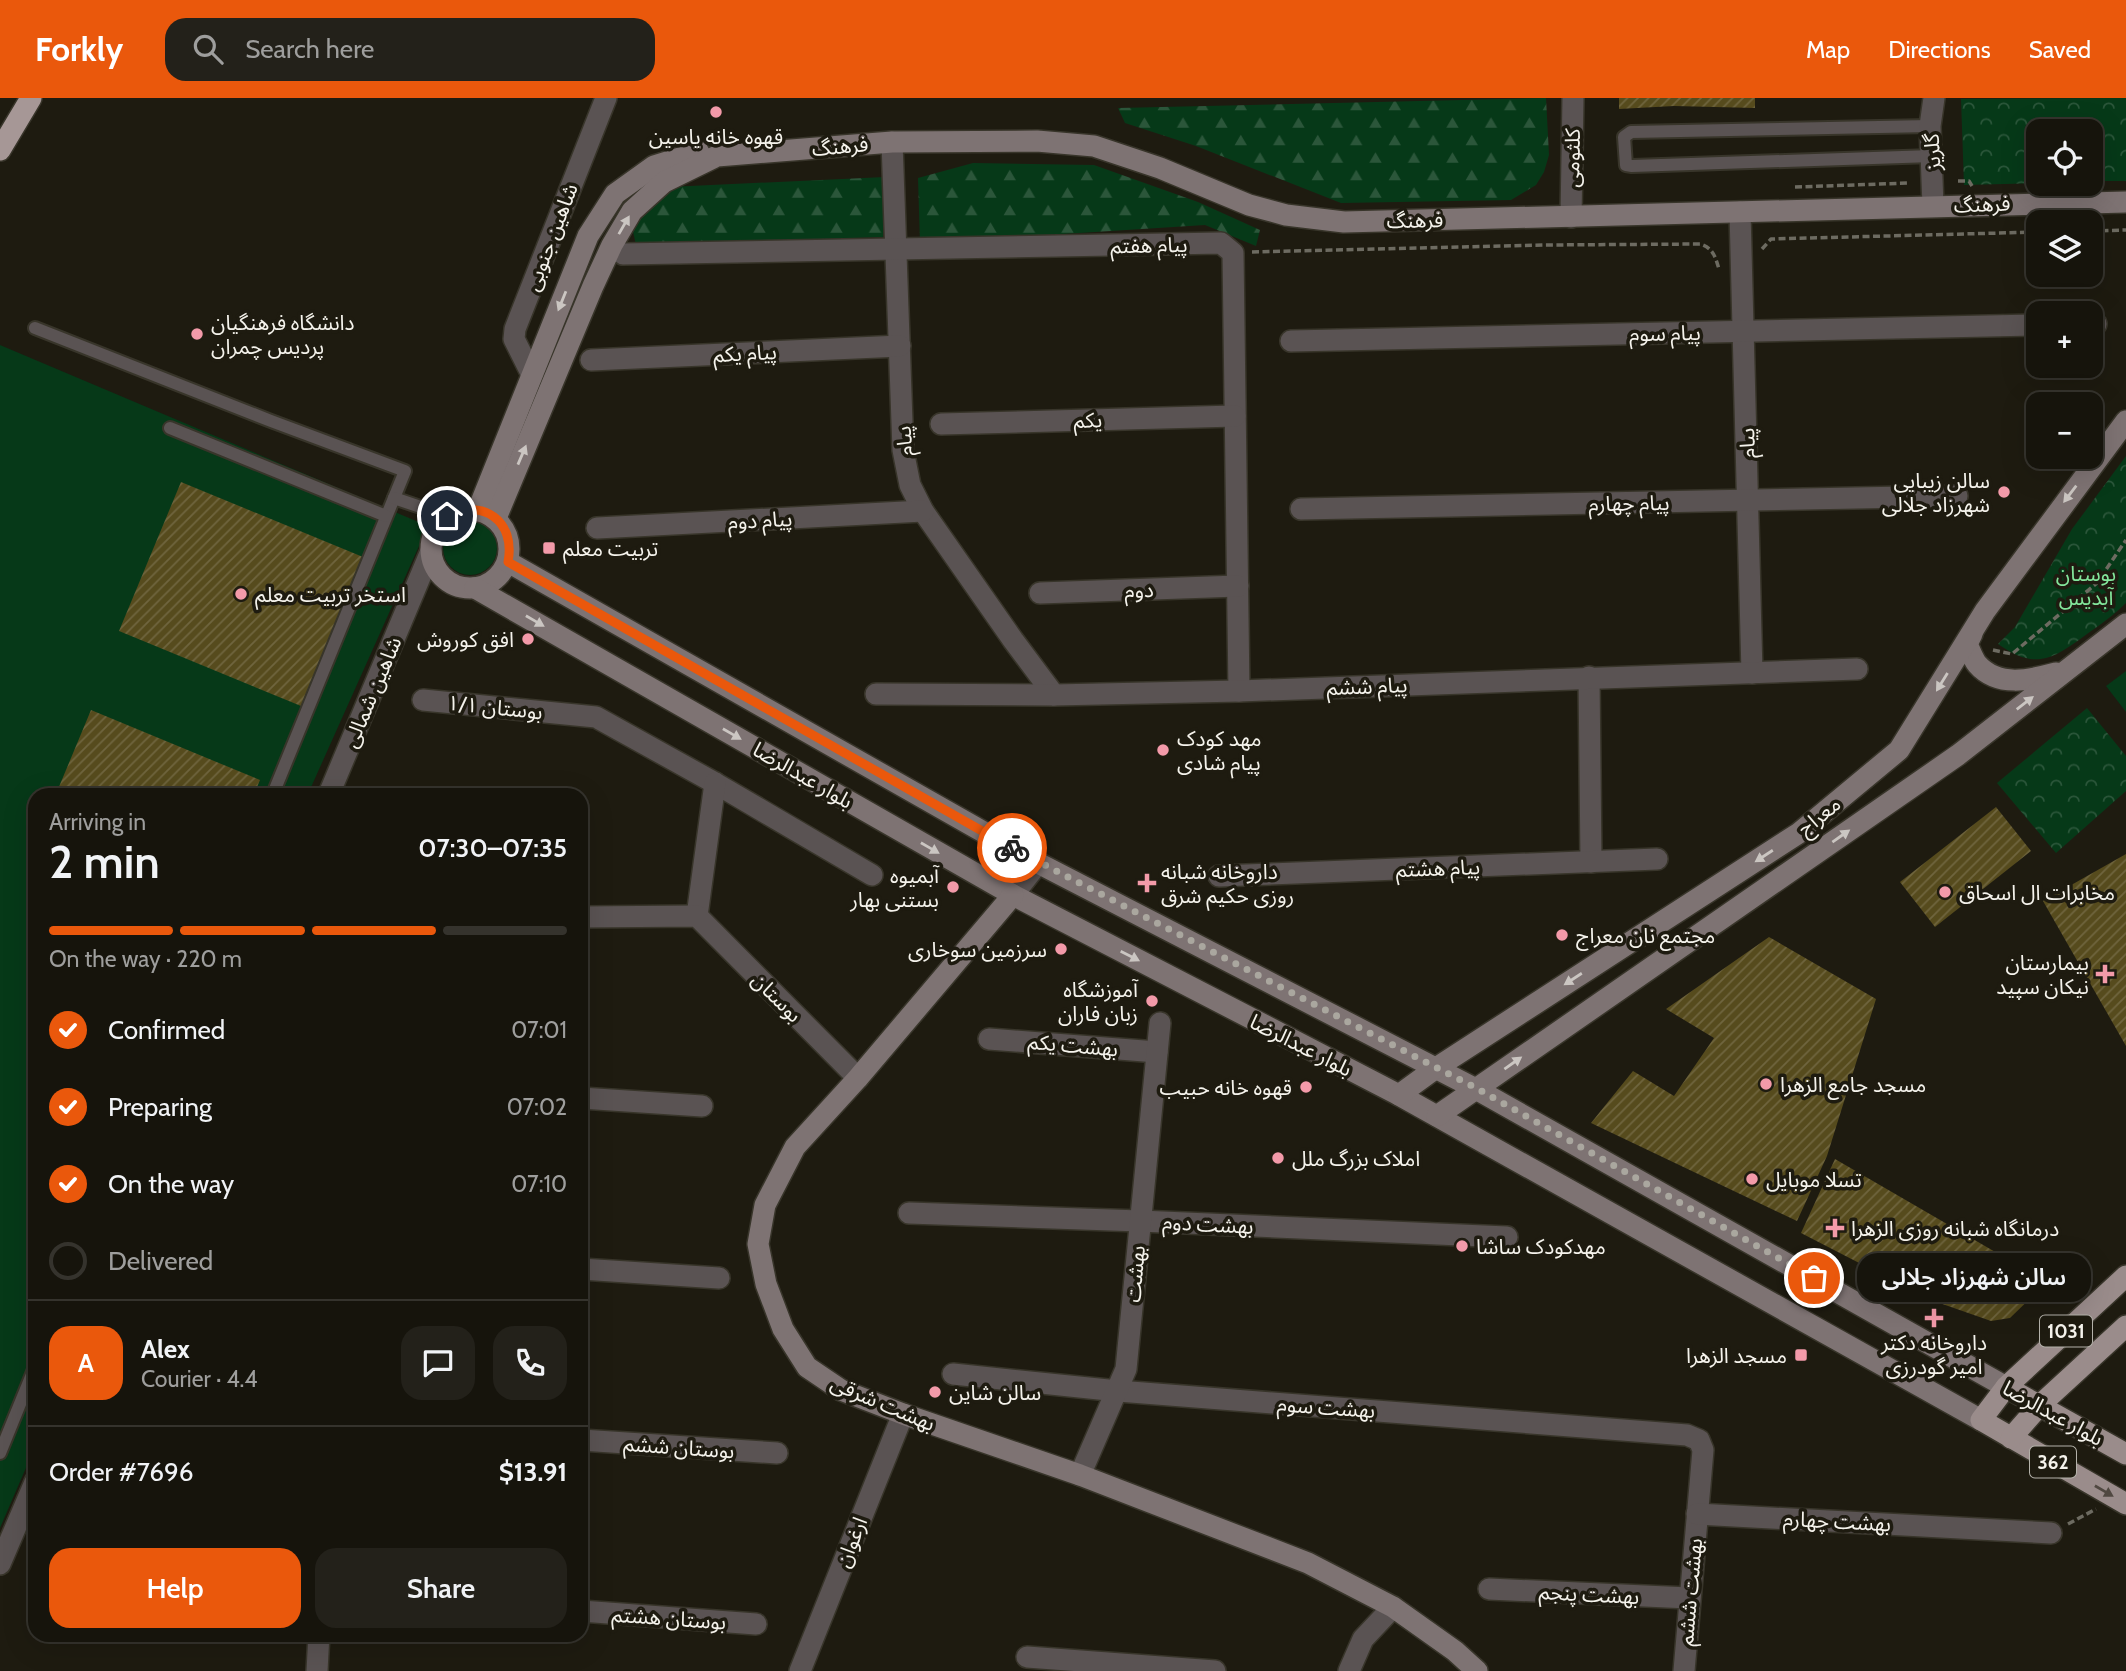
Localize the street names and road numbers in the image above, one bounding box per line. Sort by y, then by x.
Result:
street label: کلثومی [1559,128,1585,188]
street label: فرهنگ [811,131,869,161]
street label: گلریز [1919,132,1946,172]
street label: شاهین جنوبی [519,180,583,294]
street label: فرهنگ [1953,191,2011,217]
street label: فرهنگ [1386,207,1444,233]
street label: پیام هفتم [1110,232,1188,262]
street label: پیام سوم [1629,320,1701,350]
street label: پیام یکم [712,339,778,371]
street label: یکم [1073,407,1103,436]
street label: پیام [890,424,922,457]
street label: پیام [1734,427,1764,459]
street label: پیام چهارم [1588,490,1670,520]
street label: پیام دوم [727,506,793,538]
street label: دوم [1124,577,1154,607]
street label: شاهین شمالی [337,633,407,751]
street label: پیام ششم [1326,672,1408,704]
street label: بوستان ۱/۱ [446,690,544,724]
street label: بلوار عبدالرضا [748,736,858,814]
street label: معراج [1792,791,1847,843]
street label: پیام هشتم [1395,854,1481,886]
street label: بوستان [747,967,807,1027]
street label: بلوار عبدالرضا [1246,1009,1356,1081]
street label: بهشت یکم [1027,1029,1119,1064]
street label: بهشت دوم [1161,1209,1254,1243]
street label: بهشت [1120,1244,1150,1304]
road number: 1031 [2040,1316,2092,1346]
street label: بهشت شرقی [827,1370,939,1436]
street label: بلوار عبدالرضا [1998,1375,2108,1451]
street label: بهشت سوم [1276,1391,1376,1427]
street label: بوستان ششم [622,1431,735,1466]
road number: 362 [2030,1446,2076,1478]
street label: بهشت چهارم [1782,1506,1892,1540]
street label: ارغوان [830,1513,872,1571]
street label: بهشت ششم [1673,1537,1710,1647]
street label: بهشت پنجم [1538,1579,1640,1612]
street label: بوستان هشتم [611,1602,727,1637]

